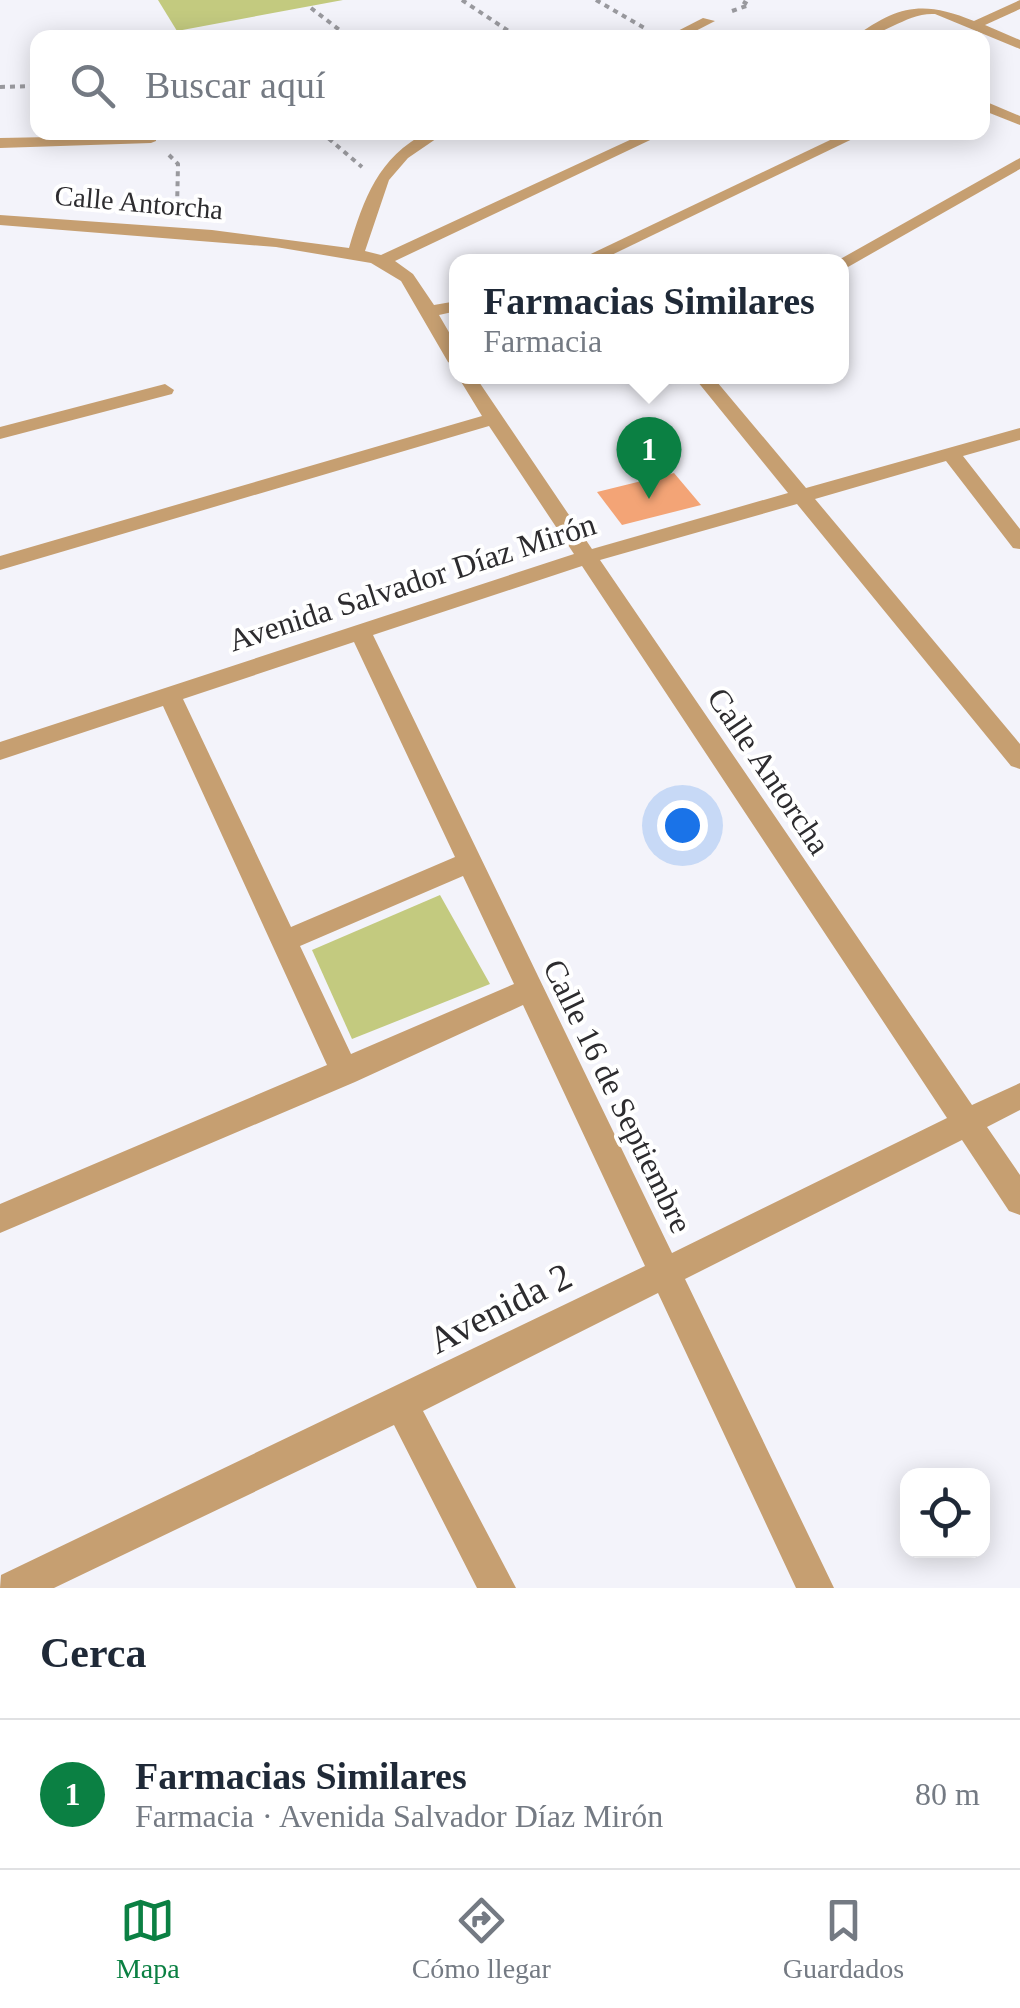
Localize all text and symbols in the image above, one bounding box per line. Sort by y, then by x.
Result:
search box [30,30,990,140]
icon: search [65,58,120,113]
text: Buscar aquí [145,64,325,106]
street label: Calle Antorcha [54,180,225,225]
popup [449,254,849,384]
text: Farmacias Similares [483,280,815,322]
text: Farmacia [483,323,602,359]
pin: 1 [616,416,682,499]
street label: Avenida Salvador Díaz Mirón [224,506,600,658]
street label: Calle Antorcha [700,681,838,861]
your location [657,800,708,851]
street label: Calle 16 de Septiembre [536,954,700,1238]
street label: Avenida 2 [422,1254,578,1362]
map controls [900,1468,990,1558]
button: locate [900,1468,990,1558]
text: Cerca [40,1630,147,1676]
text: Farmacias Similares [135,1755,467,1797]
text: 1 [65,1776,81,1812]
text: 80 m [915,1776,980,1812]
text: Farmacia · Avenida Salvador Díaz Mirón [135,1798,663,1834]
tab: Mapa [116,1893,180,1985]
tab: Cómo llegar [412,1893,551,1985]
tab: Guardados [783,1893,904,1985]

